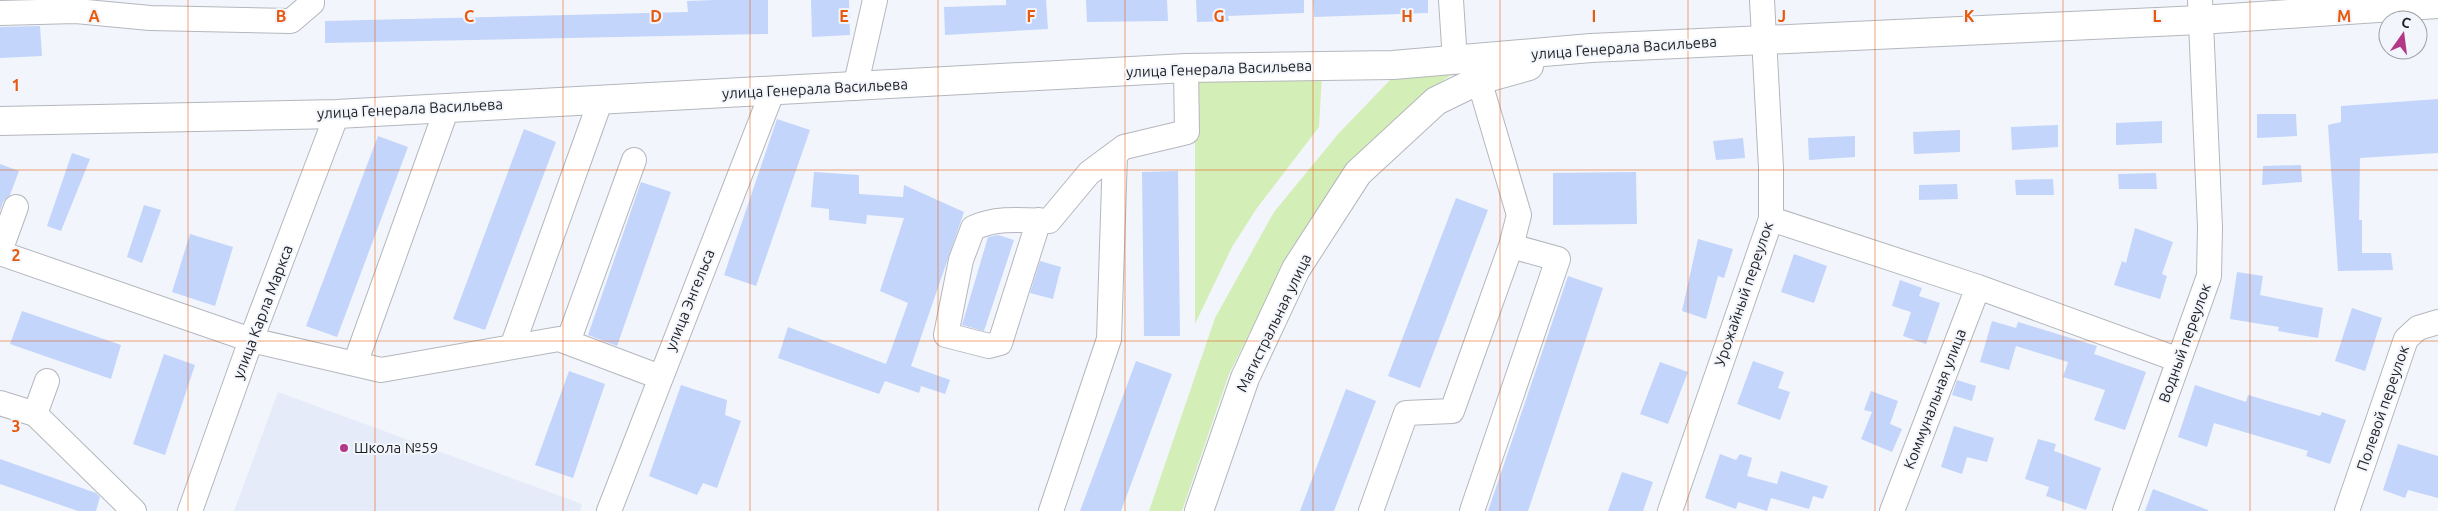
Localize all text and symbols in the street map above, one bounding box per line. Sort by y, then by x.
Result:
text: A [88,7,100,25]
text: B [276,7,286,25]
text: C [464,7,474,25]
text: D [650,7,662,25]
text: E [839,7,849,25]
text: F [1027,7,1036,25]
text: G [1213,7,1225,25]
text: H [1401,7,1413,25]
text: I [1592,7,1596,25]
text: J [1778,7,1786,25]
text: K [1964,7,1975,25]
text: L [2153,7,2162,25]
text: M [2337,7,2351,25]
north arrow [2378,10,2428,60]
text: С [2400,14,2412,31]
street label: улица Генерала Васильева [1531,33,1717,62]
street label: улица Генерала Васильева [1126,57,1312,80]
street label: улица Генерала Васильева [722,75,908,102]
text: 1 [11,76,21,94]
street label: улица Генерала Васильева [317,95,503,122]
street label: Урожайный переулок [1711,219,1776,368]
street label: улица Карла Маркса [229,243,296,381]
text: 2 [11,246,21,264]
street label: улица Энгельса [661,247,718,353]
street label: Магистральная улица [1233,251,1314,395]
street label: Водный переулок [2155,281,2214,405]
street label: Коммунальная улица [1900,326,1969,471]
street label: Полевой переулок [2353,343,2412,473]
text: 3 [11,417,21,435]
place label: Школа №59 [354,439,438,456]
marker: Школа №59 [338,442,350,454]

